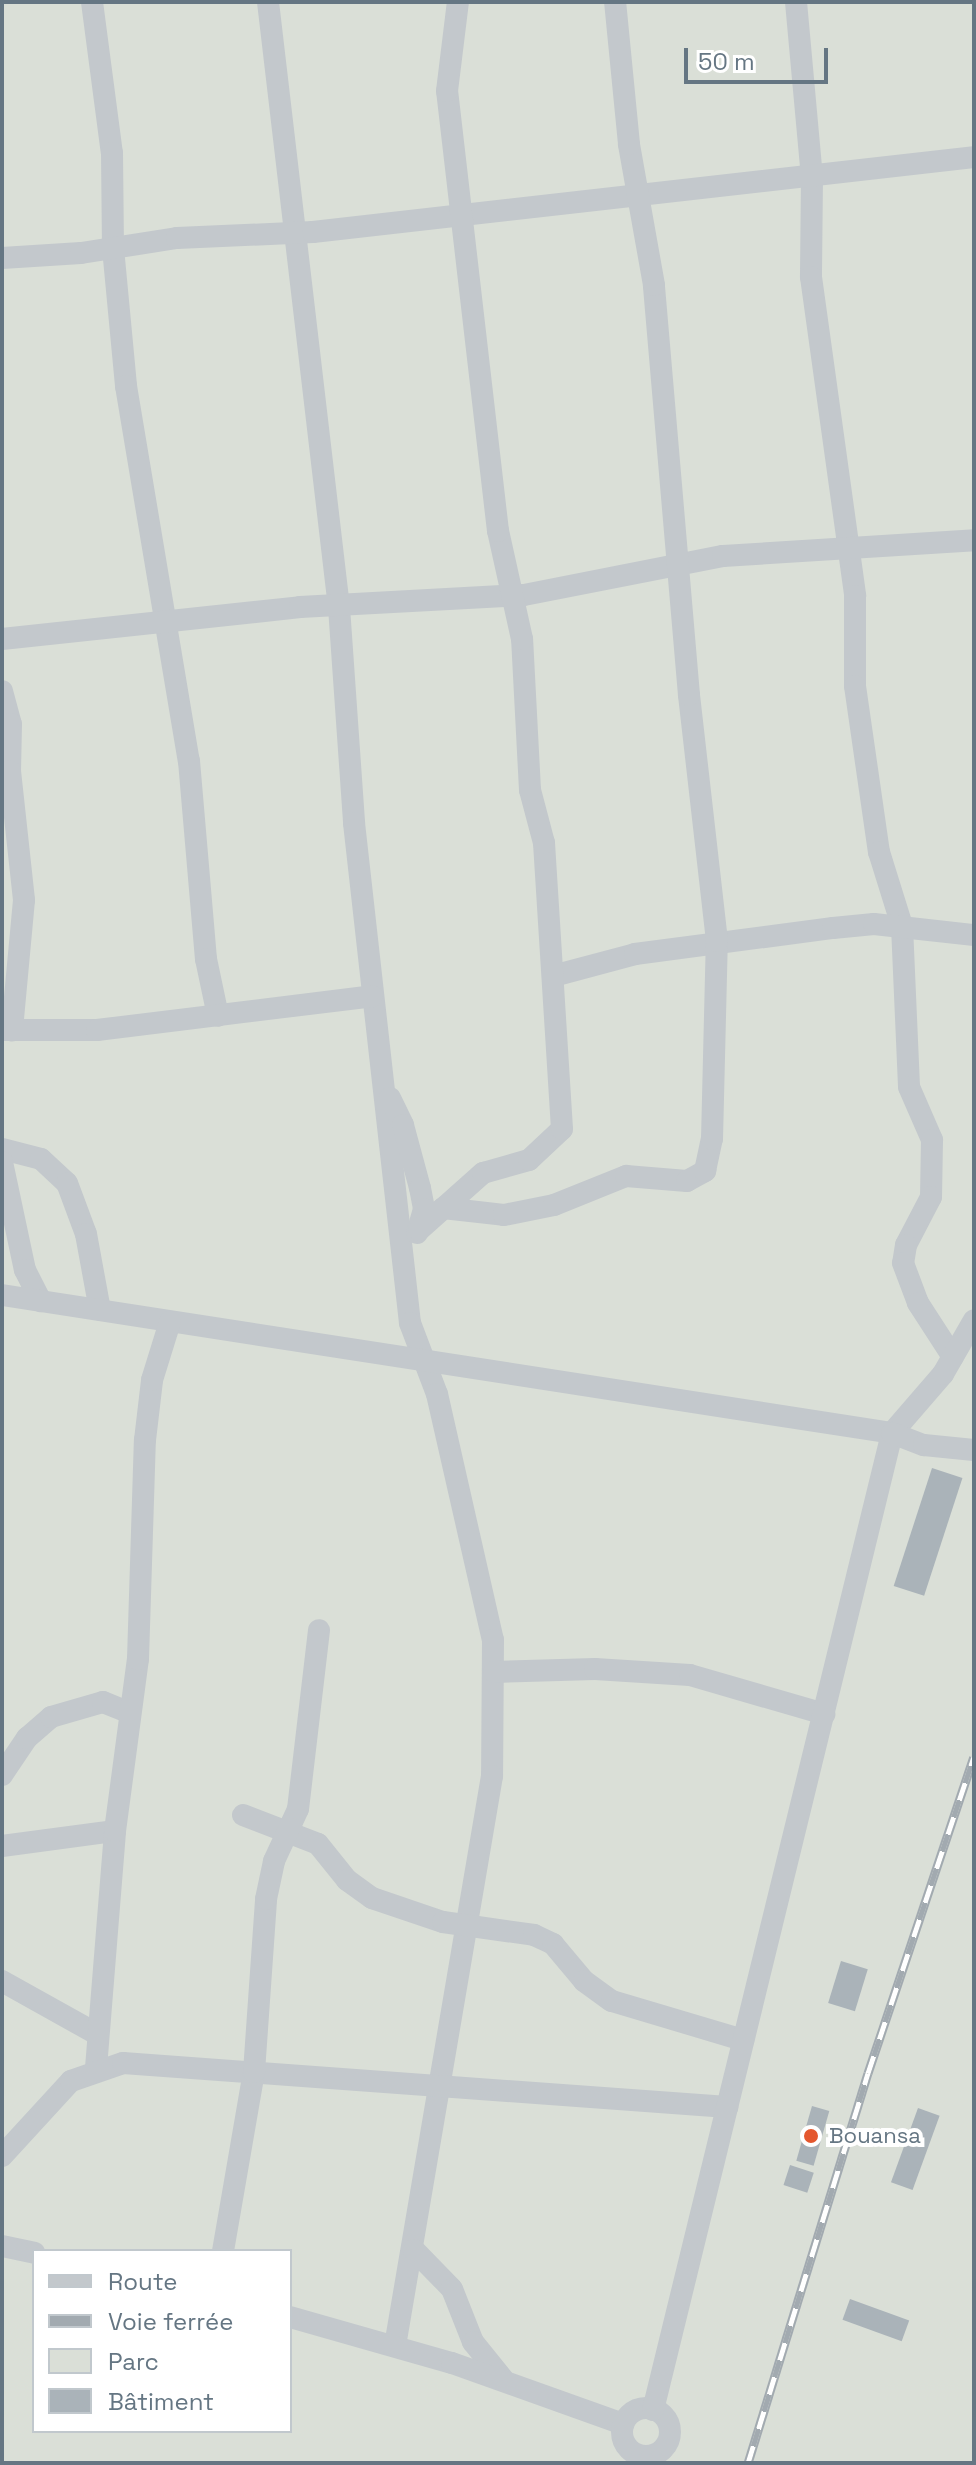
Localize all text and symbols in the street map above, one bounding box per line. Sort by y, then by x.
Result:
scale bar [688,32,832,82]
text: 50 m [698,46,755,77]
place label: Bouansa [829,2123,921,2149]
marker: Bouansa [800,2125,822,2147]
legend [32,2249,292,2433]
text: Route [108,2266,177,2297]
text: Voie ferrée [108,2306,233,2337]
text: Parc [108,2346,159,2377]
text: Bâtiment [108,2386,214,2417]

